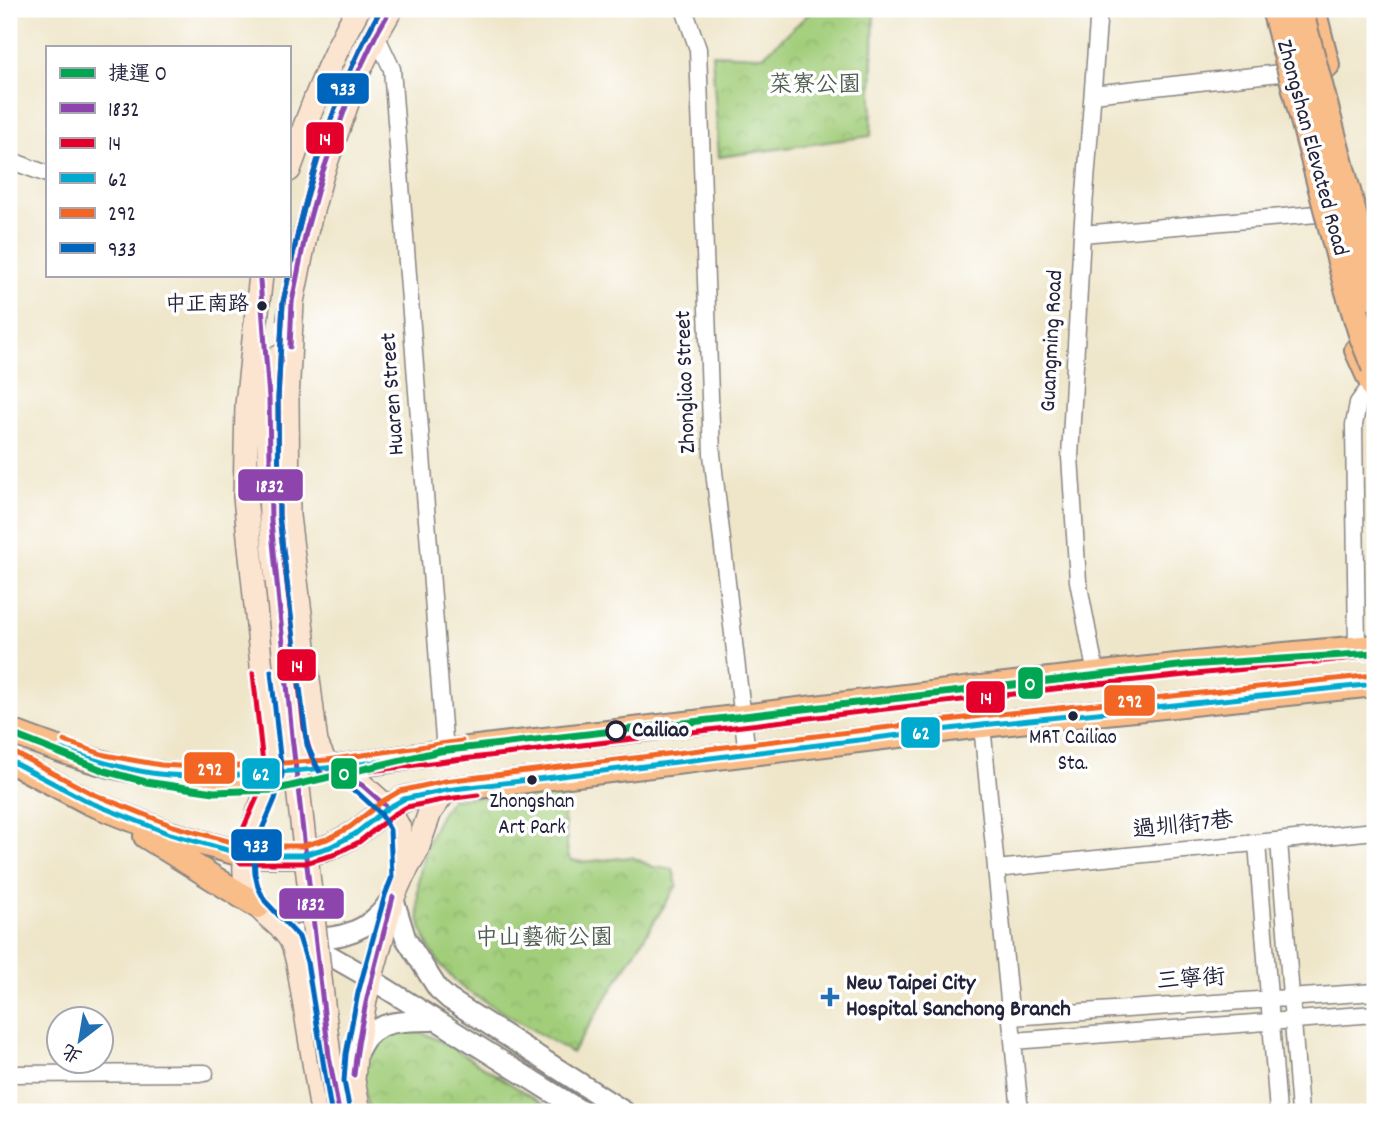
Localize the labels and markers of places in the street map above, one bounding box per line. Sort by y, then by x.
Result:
place label: 中正南路 [165,291,249,321]
marker: 中正南路 [255,299,269,313]
marker: MRT Cailiao Sta. [1066,709,1080,723]
place label: Cailiao [632,715,689,748]
marker: Cailiao [606,721,626,741]
place label: MRT Cailiao Sta. [1029,724,1117,780]
marker: Zhongshan Art Park [525,773,539,787]
place label: Zhongshan Art Park [489,788,575,844]
place label: New Taipei City Hospital Sanchong Branch [846,968,1071,1027]
marker: New Taipei City Hospital Sanchong Branch [820,987,840,1007]

